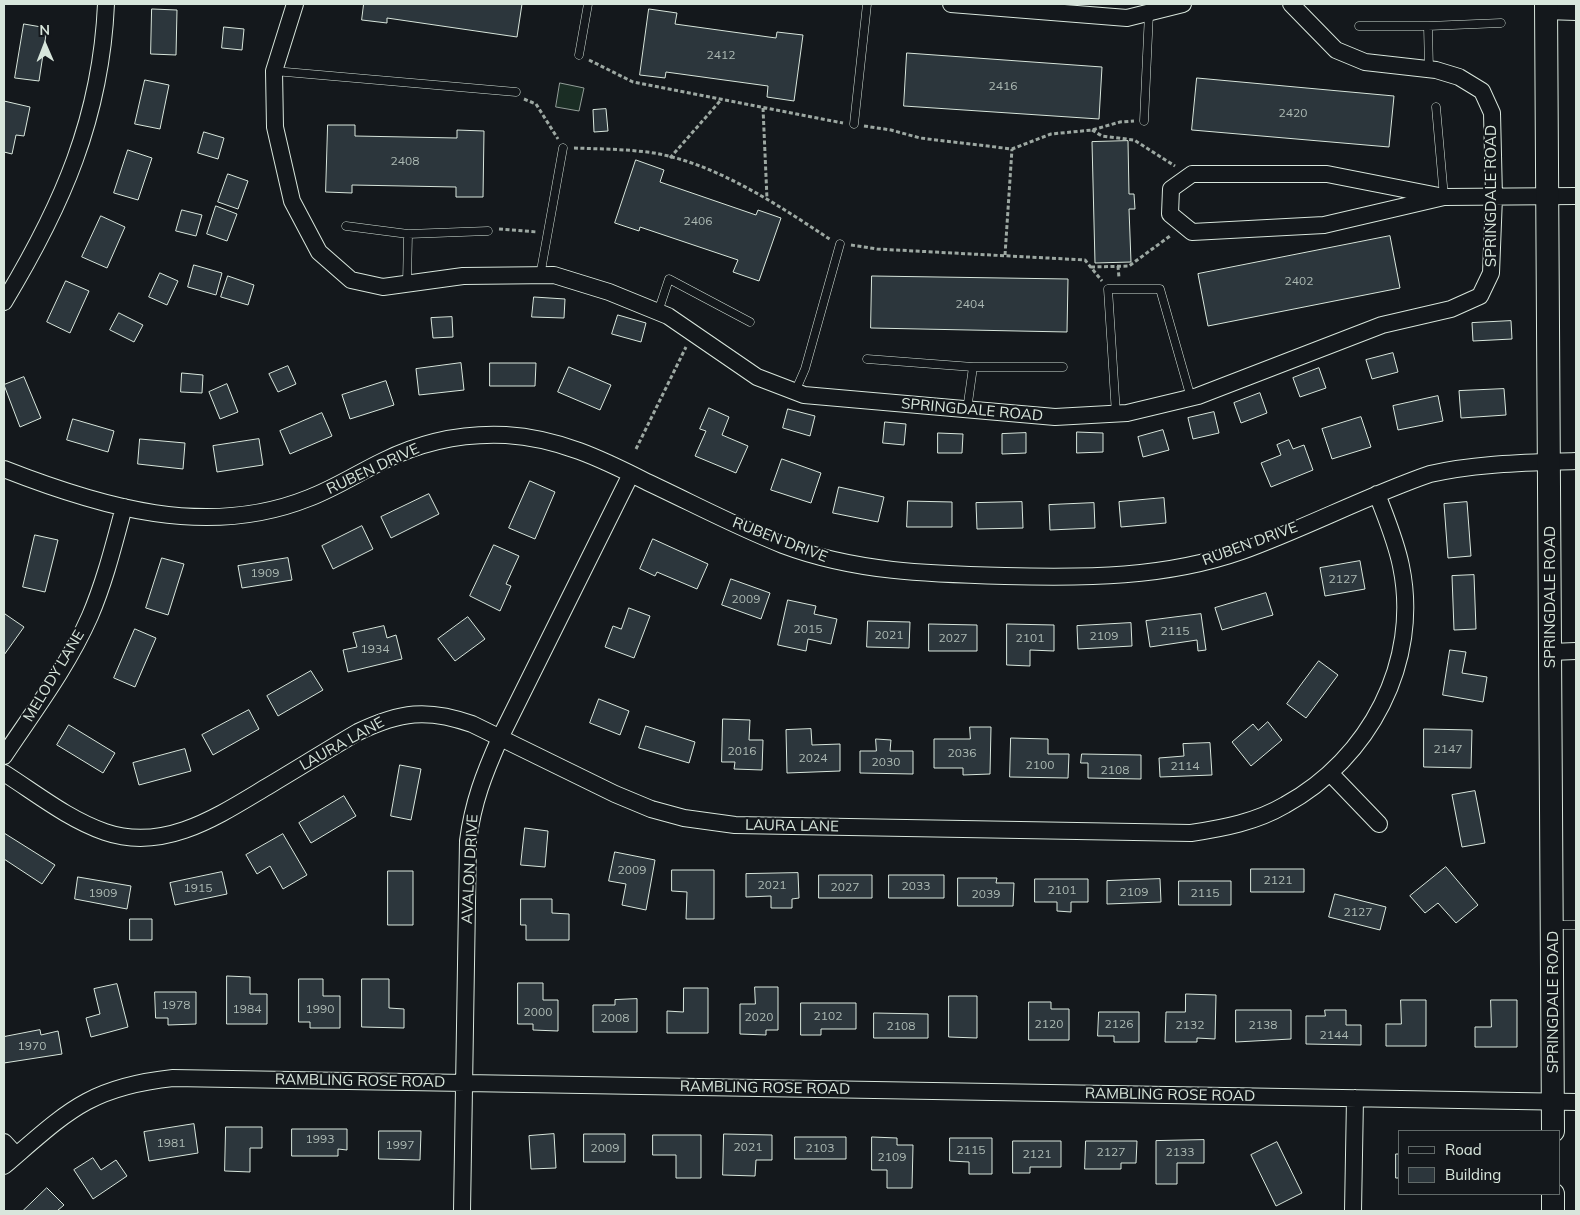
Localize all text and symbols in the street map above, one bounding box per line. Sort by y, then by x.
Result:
north arrow [20,20,70,70]
text: N [39,21,50,39]
house number: 2412 [707,48,735,62]
house number: 2416 [989,79,1017,93]
house number: 2420 [1279,106,1307,120]
street label: SPRINGDALE ROAD [1482,125,1500,267]
house number: 2408 [391,154,419,168]
house number: 2406 [684,214,712,228]
house number: 2402 [1285,274,1313,288]
house number: 2404 [956,297,984,311]
street label: SPRINGDALE ROAD [900,395,1044,425]
street label: RUBEN DRIVE [324,440,422,498]
street label: RUBEN DRIVE [730,514,830,566]
street label: RUBEN DRIVE [1200,518,1300,570]
street label: SPRINGDALE ROAD [1541,526,1559,668]
house number: 1909 [251,566,279,580]
house number: 2127 [1329,572,1357,586]
house number: 2009 [732,592,760,606]
house number: 2015 [794,622,822,636]
house number: 2115 [1161,624,1189,638]
street label: MELODY LANE [20,627,88,725]
house number: 2021 [875,628,903,642]
house number: 2109 [1090,629,1118,643]
house number: 2027 [939,631,967,645]
house number: 2101 [1016,631,1044,645]
house number: 1934 [361,642,389,656]
street label: LAURA LANE [297,713,387,775]
house number: 2147 [1434,742,1462,756]
house number: 2016 [728,744,756,758]
house number: 2036 [948,746,976,760]
house number: 2024 [799,751,827,765]
house number: 2030 [872,755,900,769]
house number: 2100 [1026,758,1054,772]
house number: 2114 [1171,759,1199,773]
house number: 2108 [1101,763,1129,777]
street label: AVALON DRIVE [458,814,482,924]
street label: LAURA LANE [745,816,839,836]
house number: 2009 [618,863,646,877]
house number: 2121 [1264,873,1292,887]
house number: 2021 [758,878,786,892]
house number: 2033 [902,879,930,893]
house number: 2027 [831,880,859,894]
house number: 1915 [184,881,212,895]
house number: 2101 [1048,883,1076,897]
house number: 2109 [1120,885,1148,899]
house number: 1909 [89,886,117,900]
house number: 2115 [1191,886,1219,900]
house number: 2039 [972,887,1000,901]
house number: 2127 [1344,905,1372,919]
street label: SPRINGDALE ROAD [1544,931,1562,1073]
house number: 1978 [162,998,190,1012]
house number: 1984 [233,1002,261,1016]
house number: 1990 [306,1002,334,1016]
house number: 2000 [524,1005,552,1019]
house number: 2102 [814,1009,842,1023]
house number: 2020 [745,1010,773,1024]
house number: 2008 [601,1011,629,1025]
house number: 2120 [1035,1017,1063,1031]
house number: 2126 [1105,1017,1133,1031]
house number: 2132 [1176,1018,1204,1032]
house number: 2138 [1249,1018,1277,1032]
house number: 2108 [887,1019,915,1033]
house number: 2144 [1320,1028,1348,1042]
house number: 1970 [18,1039,46,1053]
street label: RAMBLING ROSE ROAD [275,1071,445,1091]
street label: RAMBLING ROSE ROAD [680,1078,850,1098]
street label: RAMBLING ROSE ROAD [1085,1085,1255,1105]
legend [1398,1130,1560,1195]
house number: 1993 [306,1132,334,1146]
house number: 1981 [157,1136,185,1150]
house number: 1997 [386,1138,414,1152]
house number: 2021 [734,1140,762,1154]
text: Road [1445,1140,1482,1159]
house number: 2009 [591,1141,619,1155]
house number: 2103 [806,1141,834,1155]
house number: 2115 [957,1143,985,1157]
house number: 2127 [1097,1145,1125,1159]
house number: 2133 [1166,1145,1194,1159]
house number: 2121 [1023,1147,1051,1161]
house number: 2109 [878,1150,906,1164]
text: Building [1445,1165,1501,1184]

